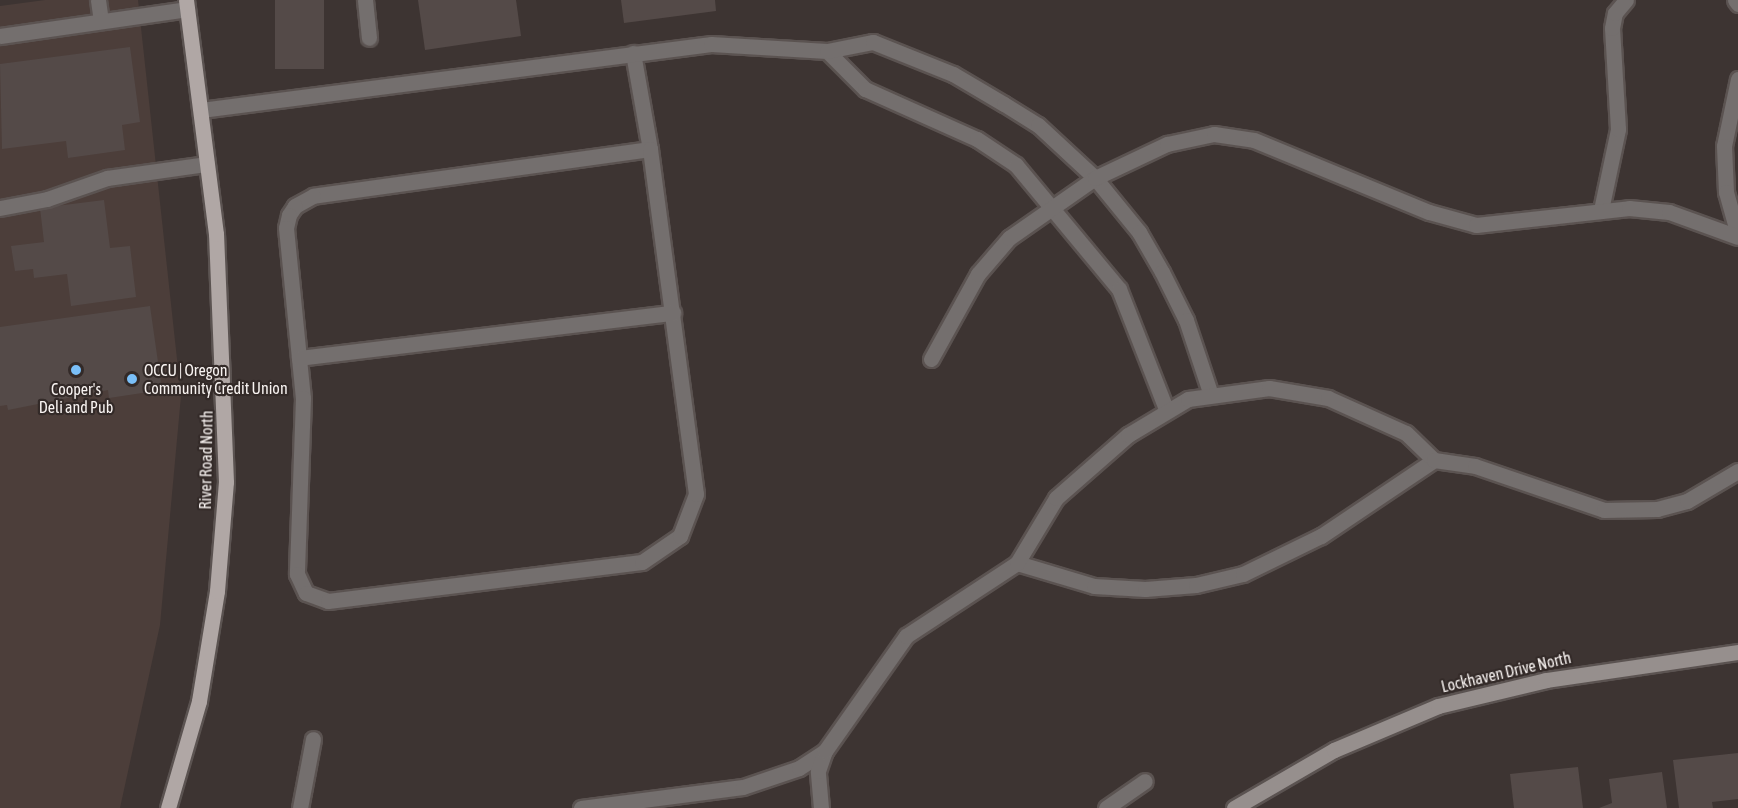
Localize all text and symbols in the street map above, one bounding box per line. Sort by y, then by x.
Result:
place label: OCCU | Oregon Community Credit Union [144,360,288,398]
marker: Cooper's Deli and Pub [69,363,83,377]
marker: OCCU | Oregon Community Credit Union [125,372,139,386]
place label: Cooper's Deli and Pub [39,379,113,417]
street label: River Road North [196,410,216,510]
street label: Lockhaven Drive North [1439,648,1573,696]

